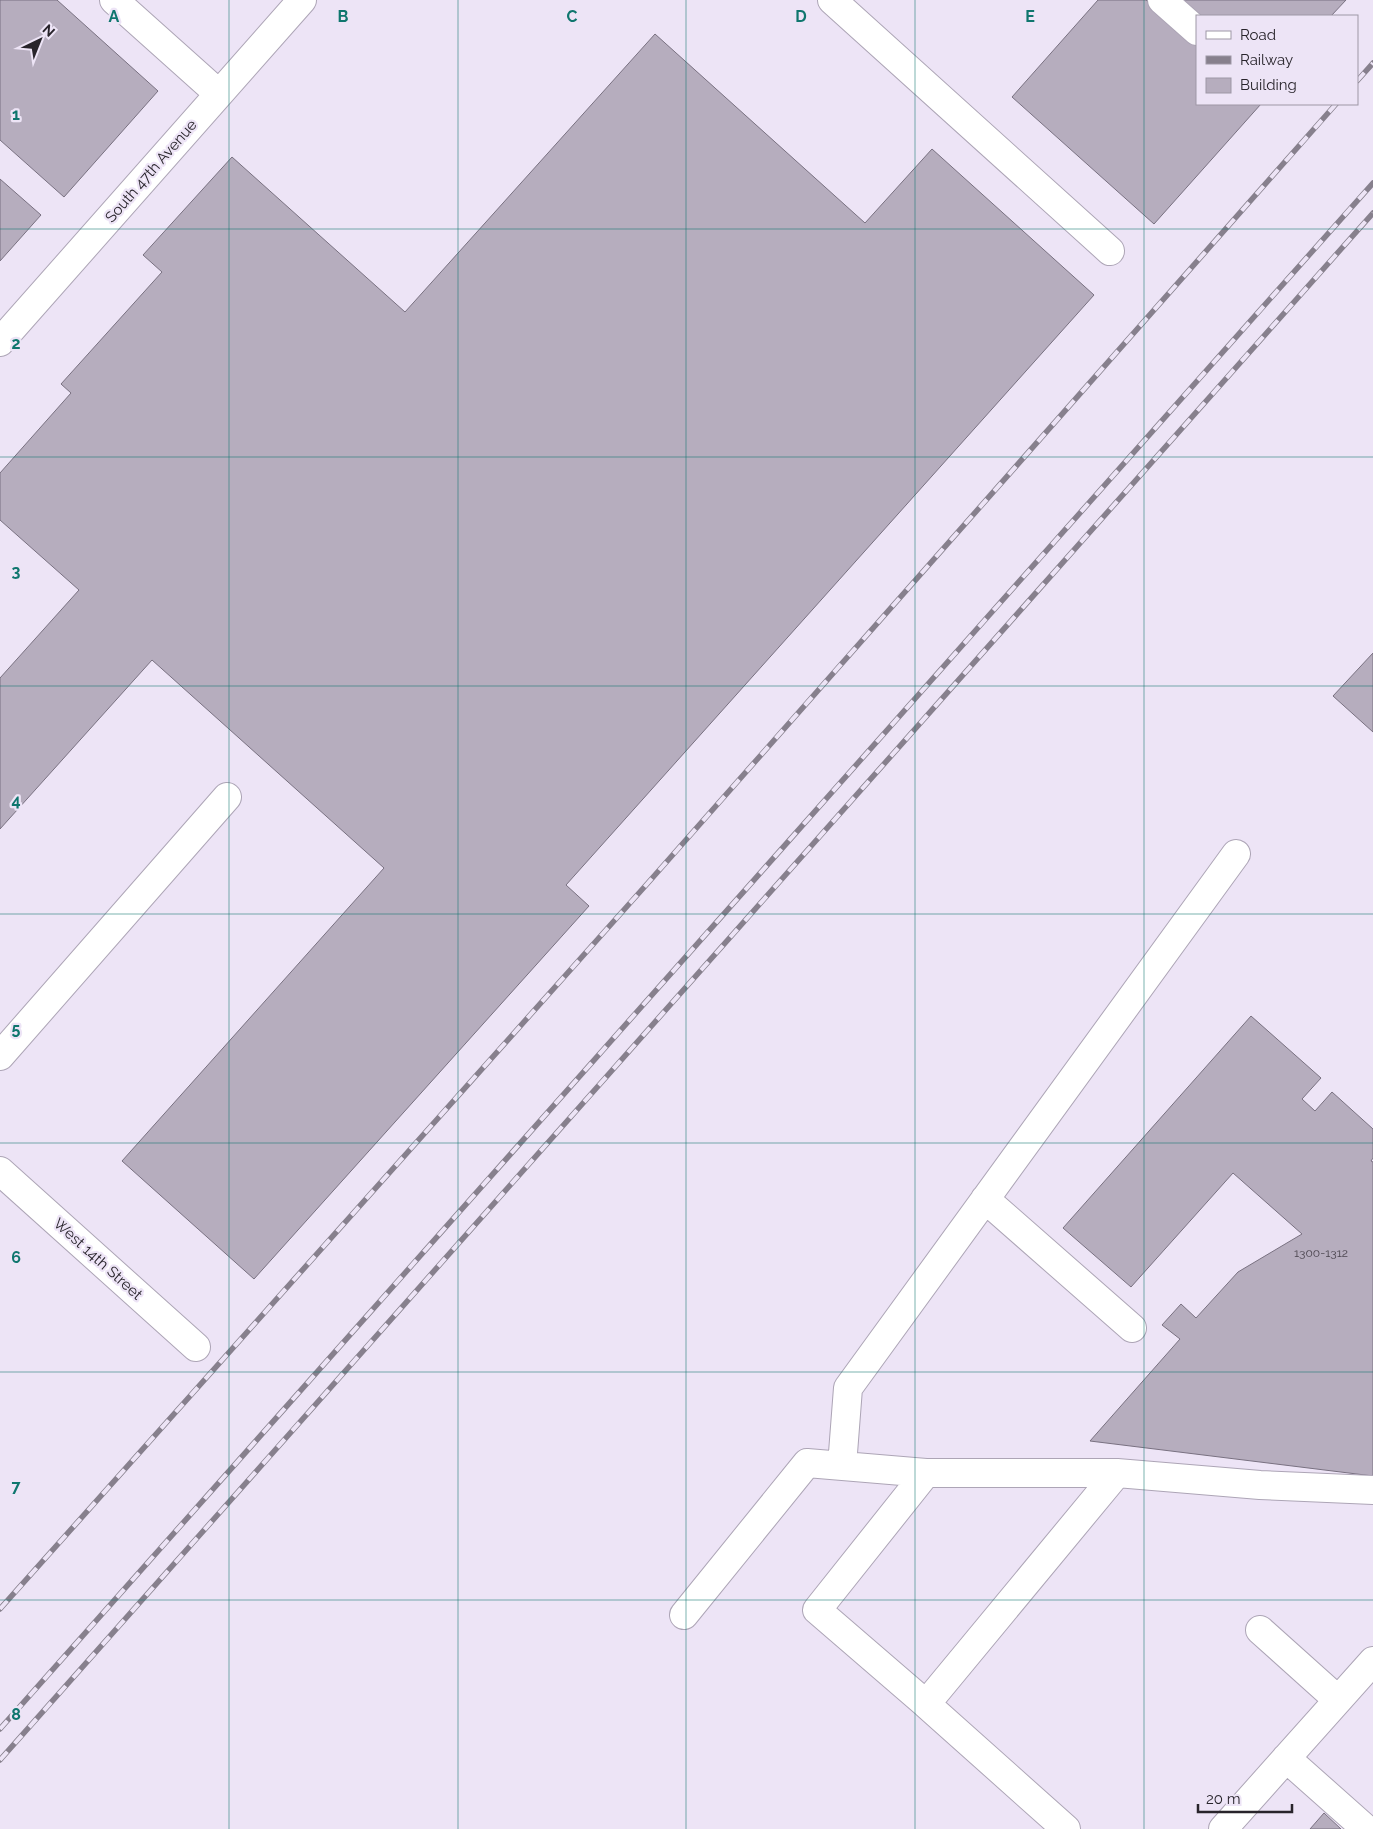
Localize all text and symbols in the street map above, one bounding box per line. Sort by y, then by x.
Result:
text: A [109,7,120,26]
text: B [338,7,349,26]
text: C [567,7,578,26]
text: D [795,7,807,26]
text: E [1025,7,1035,26]
north arrow [15,15,65,65]
legend [1196,15,1358,105]
text: N [40,21,58,40]
text: Road [1240,26,1276,44]
text: Railway [1240,51,1293,69]
text: Building [1240,76,1297,94]
text: 1 [12,105,20,124]
street label: South 47th Avenue [101,116,201,226]
text: 2 [11,334,21,353]
text: 3 [12,562,21,581]
text: 4 [11,791,21,810]
text: 5 [12,1019,21,1038]
street label: West 14th Street [50,1214,146,1304]
house number: 1300-1312 [1294,1246,1348,1260]
text: 6 [11,1248,21,1267]
text: 7 [12,1477,21,1496]
text: 8 [11,1705,21,1724]
scale bar [1198,1782,1292,1814]
text: 20 m [1206,1790,1241,1808]

